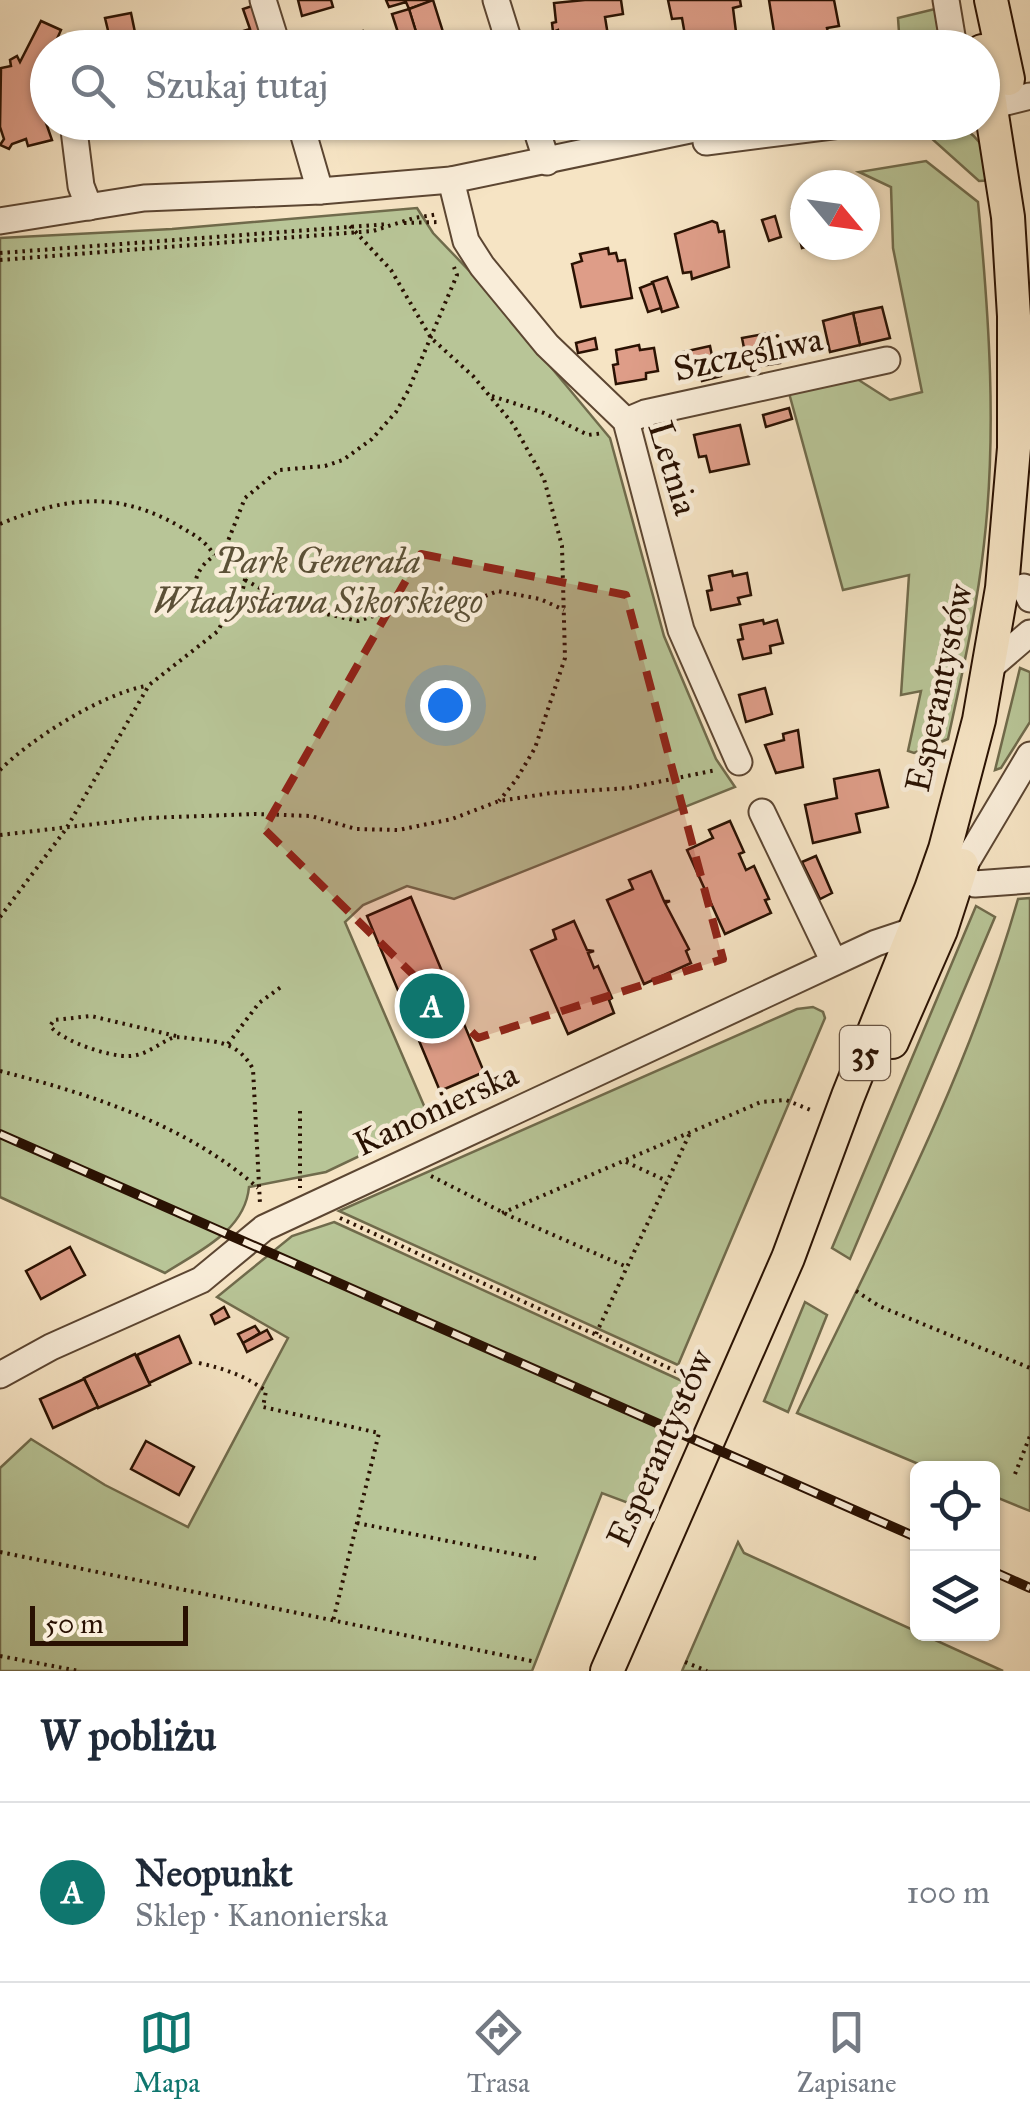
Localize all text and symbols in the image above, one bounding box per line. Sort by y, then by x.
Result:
search box [30,30,1000,140]
icon: search [65,58,120,113]
text: Szukaj tutaj [145,62,328,108]
north arrow [790,170,880,260]
street label: Szczęśliwa [670,317,827,391]
street label: Letnia [638,416,708,520]
park label: Park Generała Władysława Sikorskiego [153,540,483,623]
street label: Esperantystów [896,579,982,796]
your location [420,680,471,731]
pin: A [400,968,464,1044]
road number: 35 [840,1026,890,1080]
street label: Kanonierska [347,1052,525,1166]
street label: Esperantystów [597,1342,723,1553]
map controls [910,1461,1000,1641]
button: locate [910,1461,1000,1551]
button: layers [910,1551,1000,1641]
scale bar [30,1601,188,1646]
text: 50 m [45,1606,104,1641]
text: W pobliżu [40,1710,216,1762]
text: Neopunkt [135,1850,293,1896]
text: A [62,1873,83,1912]
text: 100 m [906,1873,990,1912]
text: Sklep · Kanonierska [135,1896,388,1935]
tab: Mapa [133,2005,200,2100]
tab: Trasa [467,2005,530,2100]
tab: Zapisane [797,2005,897,2100]

